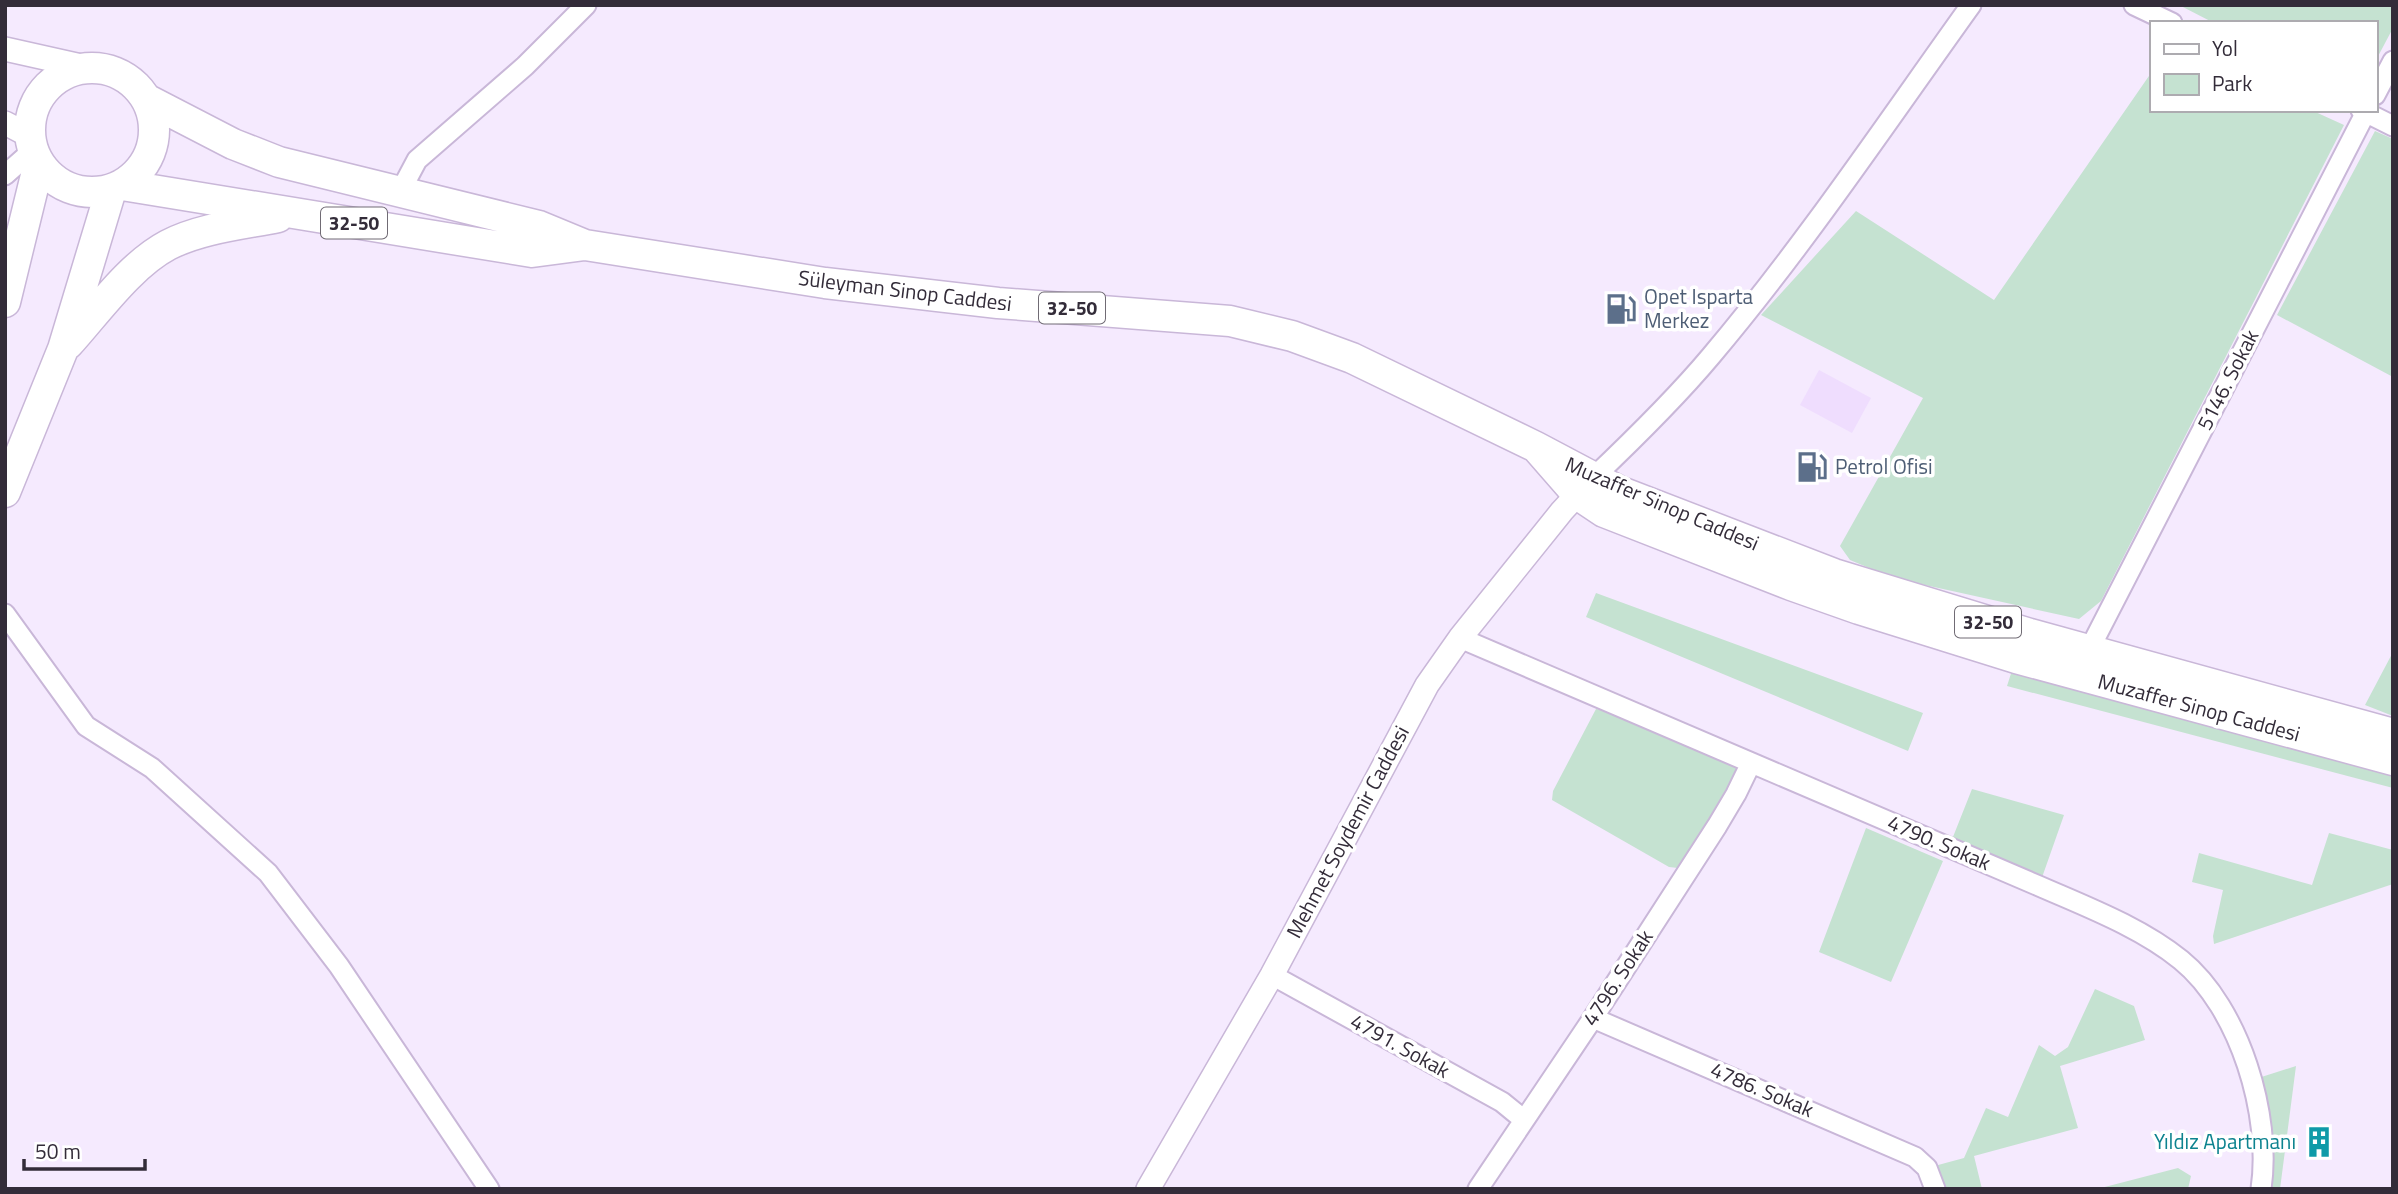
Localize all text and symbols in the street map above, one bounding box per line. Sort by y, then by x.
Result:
legend [2150,21,2377,112]
text: Yol [2212,32,2238,64]
text: Park [2212,67,2252,99]
road number: 32-50 [321,208,387,238]
street label: Süleyman Sinop Caddesi [796,261,1014,319]
place label: Opet Isparta Merkez [1644,280,1754,336]
road number: 32-50 [1039,292,1105,324]
fuel station icon: Opet Isparta Merkez [1604,292,1638,326]
street label: 5146. Sokak [2188,324,2266,435]
street label: Muzaffer Sinop Caddesi [1560,448,1764,558]
fuel station icon: Petrol Ofisi [1795,450,1829,484]
place label: Petrol Ofisi [1835,450,1933,482]
road number: 32-50 [1955,607,2021,638]
street label: Muzaffer Sinop Caddesi [2095,665,2304,749]
street label: Mehmet Soydemir Caddesi [1277,720,1417,943]
street label: 4790. Sokak [1883,806,1996,878]
street label: 4796. Sokak [1574,923,1660,1032]
street label: 4791. Sokak [1345,1005,1456,1086]
street label: 4786. Sokak [1706,1053,1819,1125]
place label: Yıldız Apartmanı [2154,1125,2296,1157]
building icon: Yıldız Apartmanı [2302,1125,2336,1159]
scale bar [24,1128,145,1172]
text: 50 m [35,1135,81,1167]

